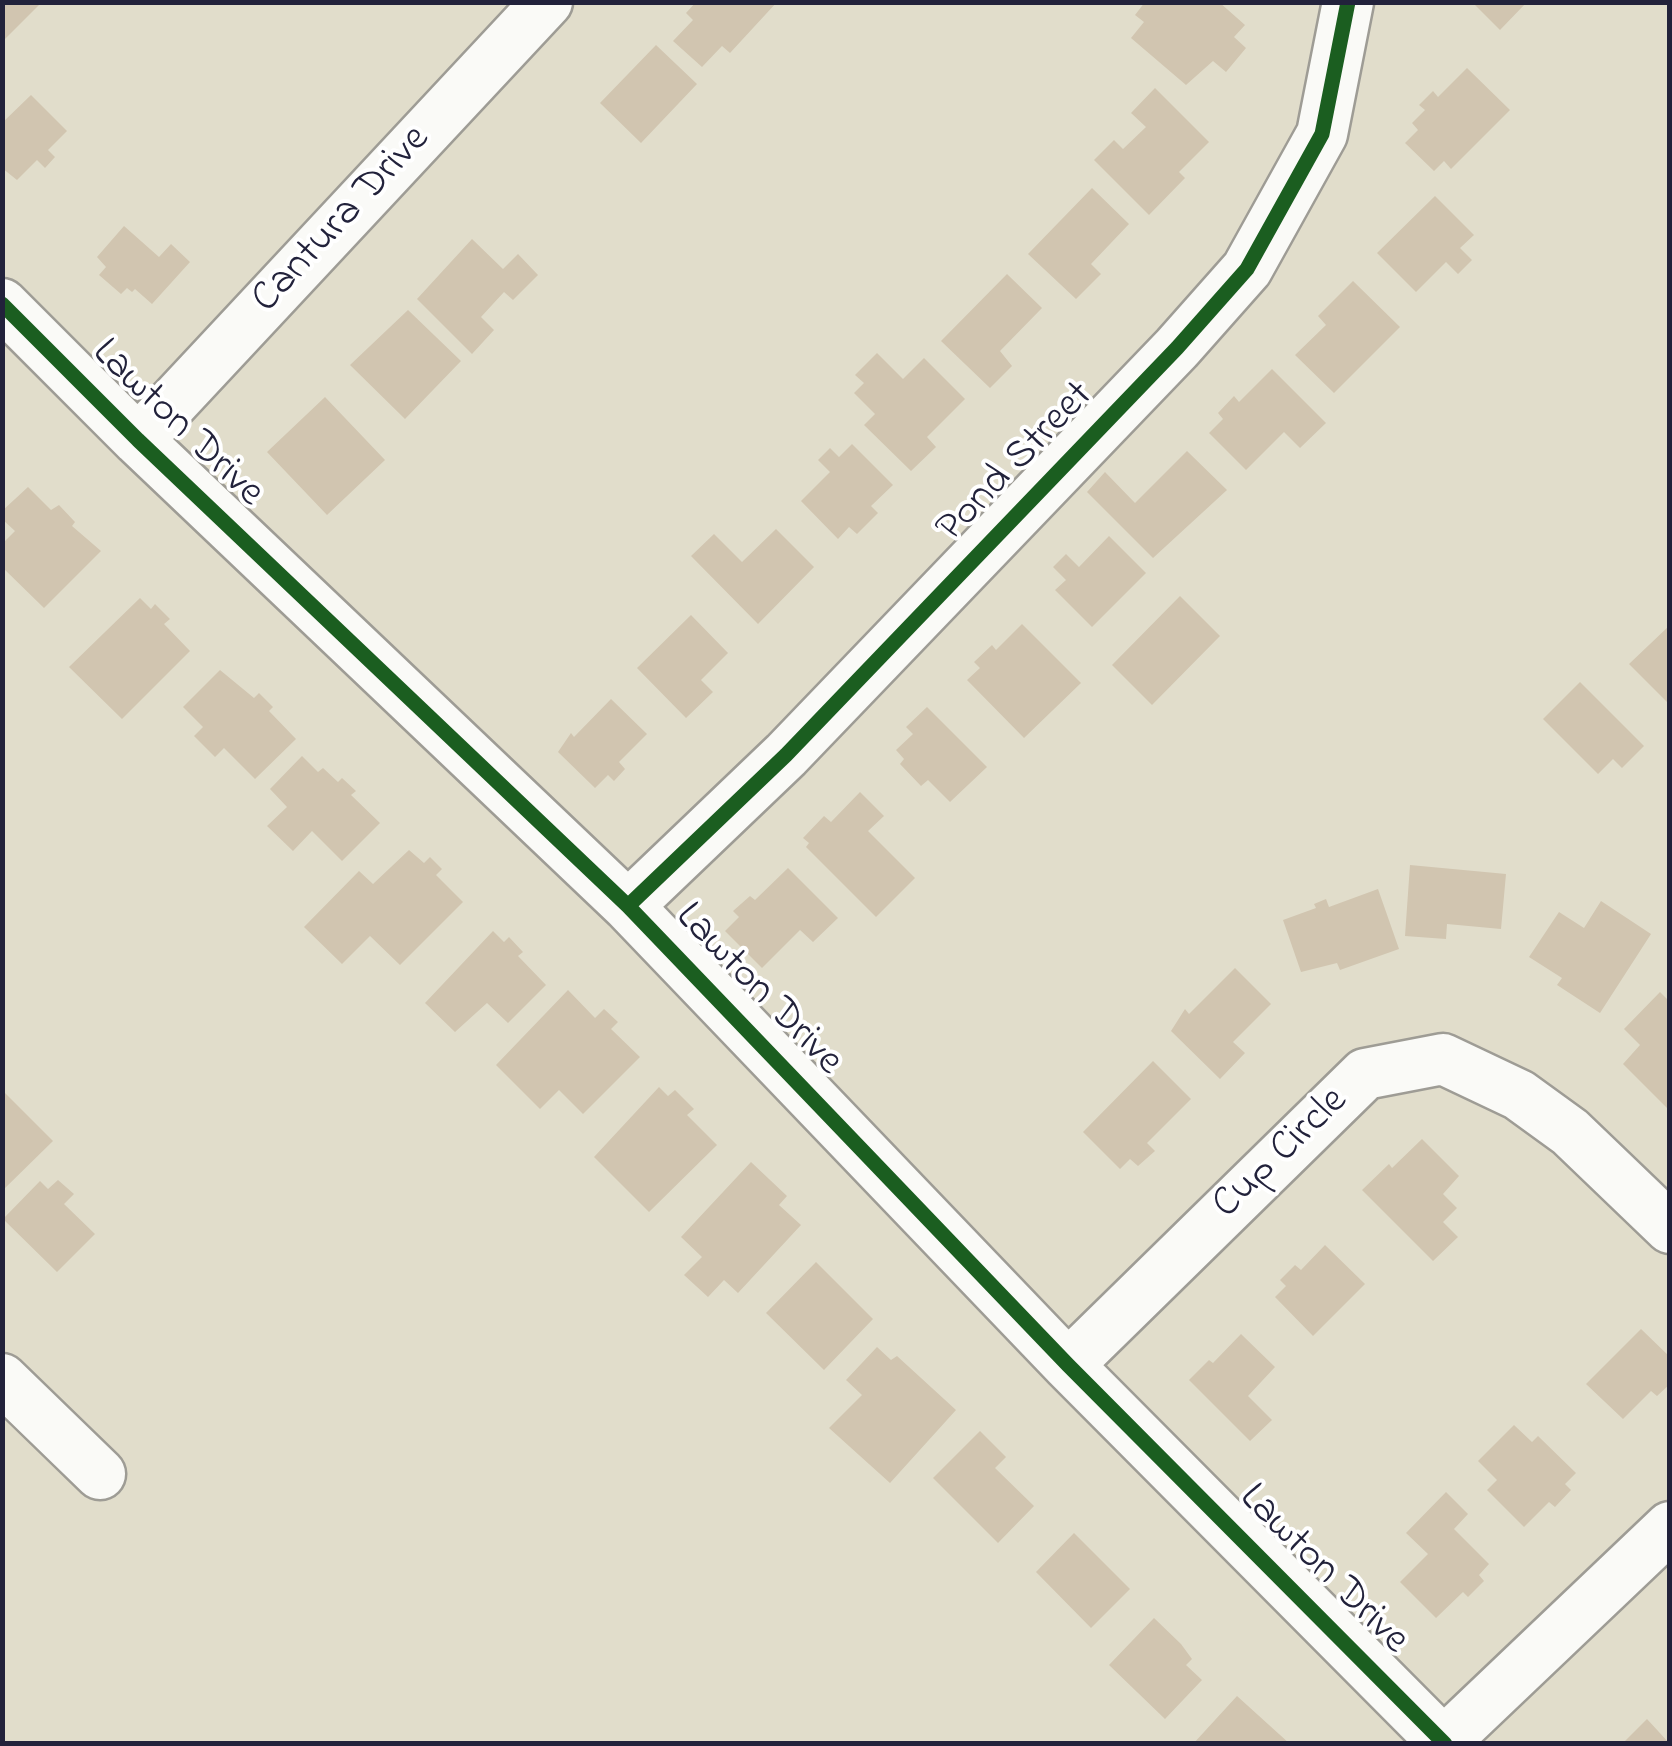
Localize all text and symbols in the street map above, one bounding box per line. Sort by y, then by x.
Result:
street label: Cantura Drive [243,117,443,325]
street label: Lawton Drive [79,330,273,520]
street label: Pond Street [928,373,1106,555]
street label: Lawton Drive [662,894,852,1088]
street label: Cup Circle [1204,1078,1360,1232]
street label: Lawton Drive [1226,1475,1418,1667]

